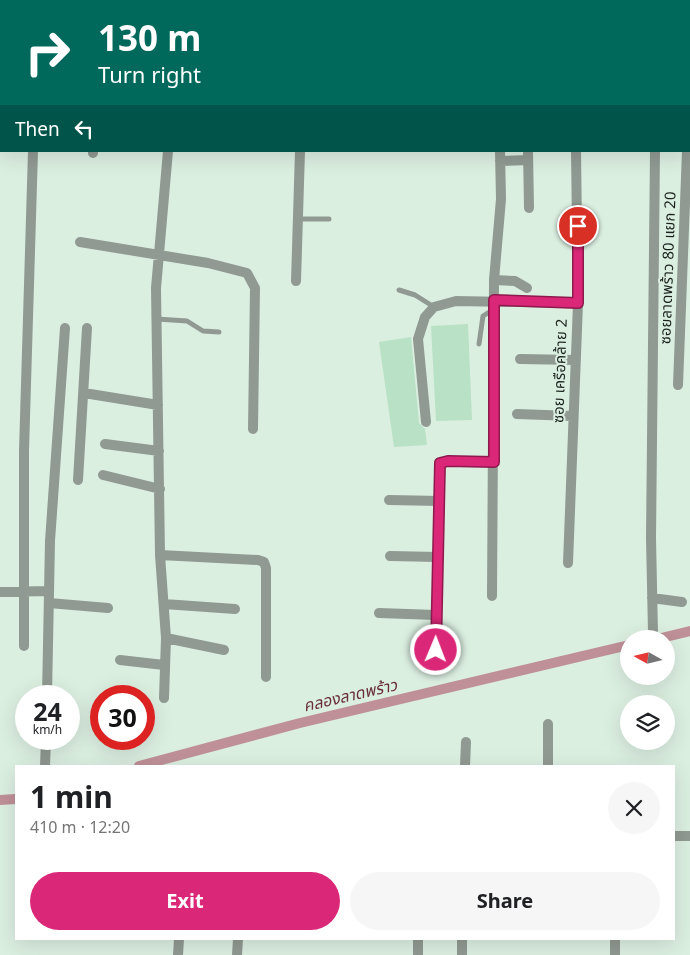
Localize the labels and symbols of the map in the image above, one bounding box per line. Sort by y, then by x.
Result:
street label: ซอยลาดพร้าว 80 แยก 20 [654,191,680,345]
pin [557,205,599,247]
street label: ซอย เครือคล้าย 2 [547,318,571,424]
position arrow [409,623,461,675]
north arrow [620,630,675,685]
water label: คลองลาดพร้าว [301,673,400,716]
speed limit sign: 30 [90,685,155,750]

